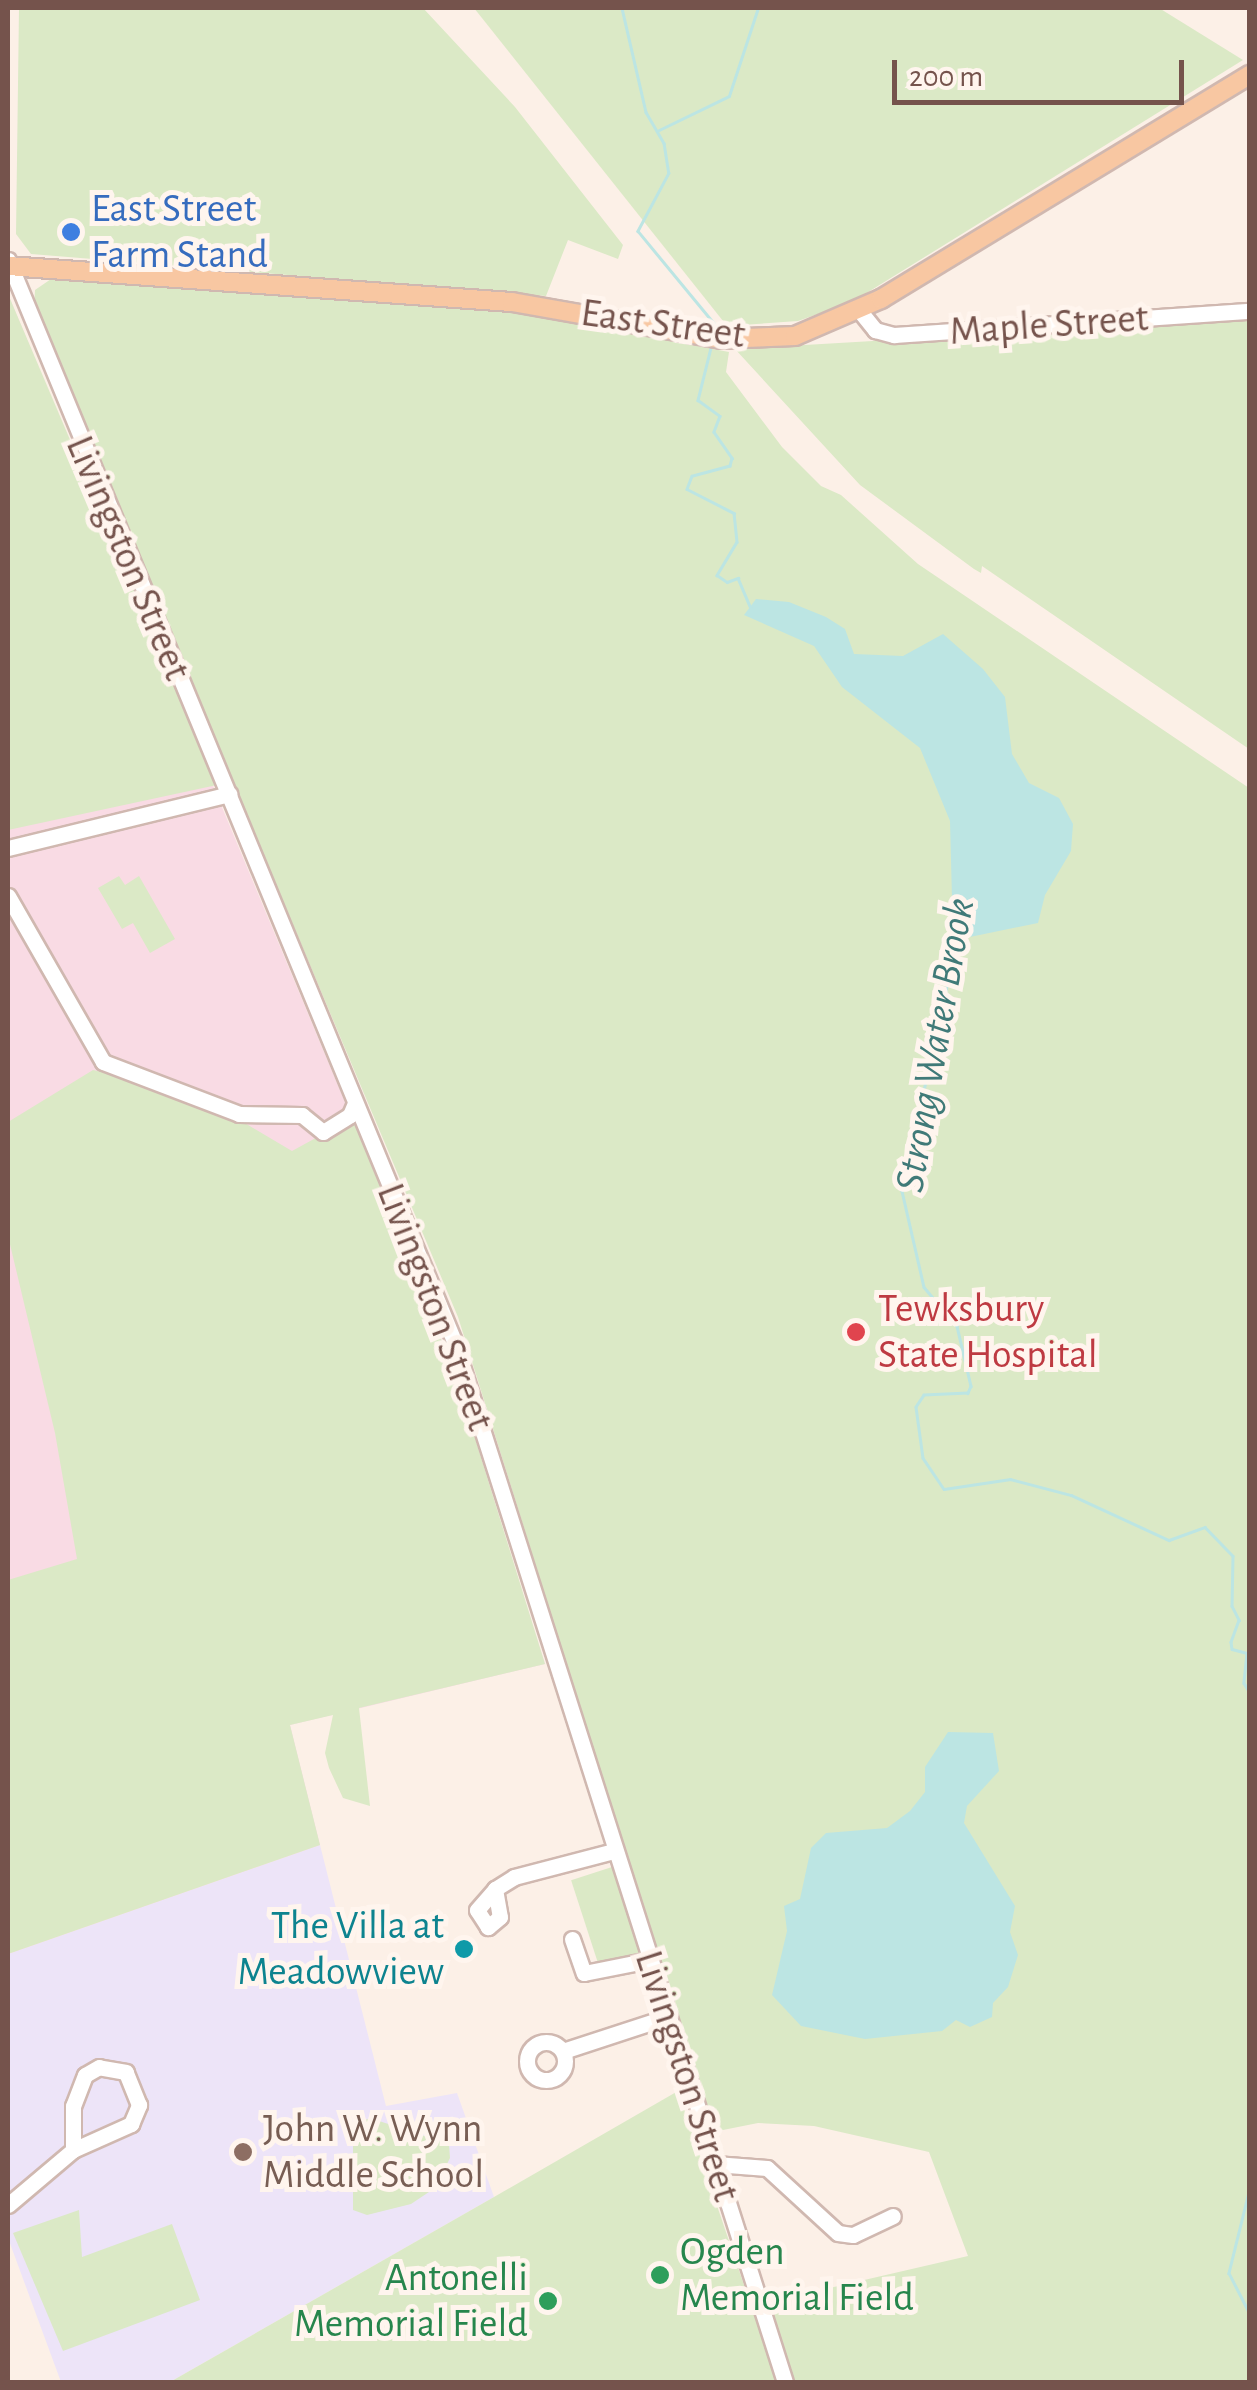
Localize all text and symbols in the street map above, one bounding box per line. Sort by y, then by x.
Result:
scale bar [897,40,1190,102]
text: 200 m [909,62,983,92]
place label: East Street Farm Stand [91,185,268,279]
marker: East Street Farm Stand [60,221,82,243]
street label: East Street [578,289,748,359]
street label: Maple Street [948,294,1150,356]
street label: Livingston Street [55,429,201,687]
water label: Strong Water Brook [884,894,986,1196]
street label: Livingston Street [366,1177,504,1437]
place label: Tewksbury State Hospital [878,1285,1098,1379]
marker: Tewksbury State Hospital [843,1319,869,1345]
place label: The Villa at Meadowview [238,1902,444,1996]
marker: The Villa at Meadowview [453,1938,475,1960]
street label: Livingston Street [624,1945,750,2207]
place label: John W. Wynn Middle School [263,2105,484,2199]
marker: John W. Wynn Middle School [232,2141,254,2163]
place label: Ogden Memorial Field [680,2228,914,2322]
place label: Antonelli Memorial Field [294,2254,528,2348]
marker: Ogden Memorial Field [649,2264,671,2286]
marker: Antonelli Memorial Field [537,2290,559,2312]

